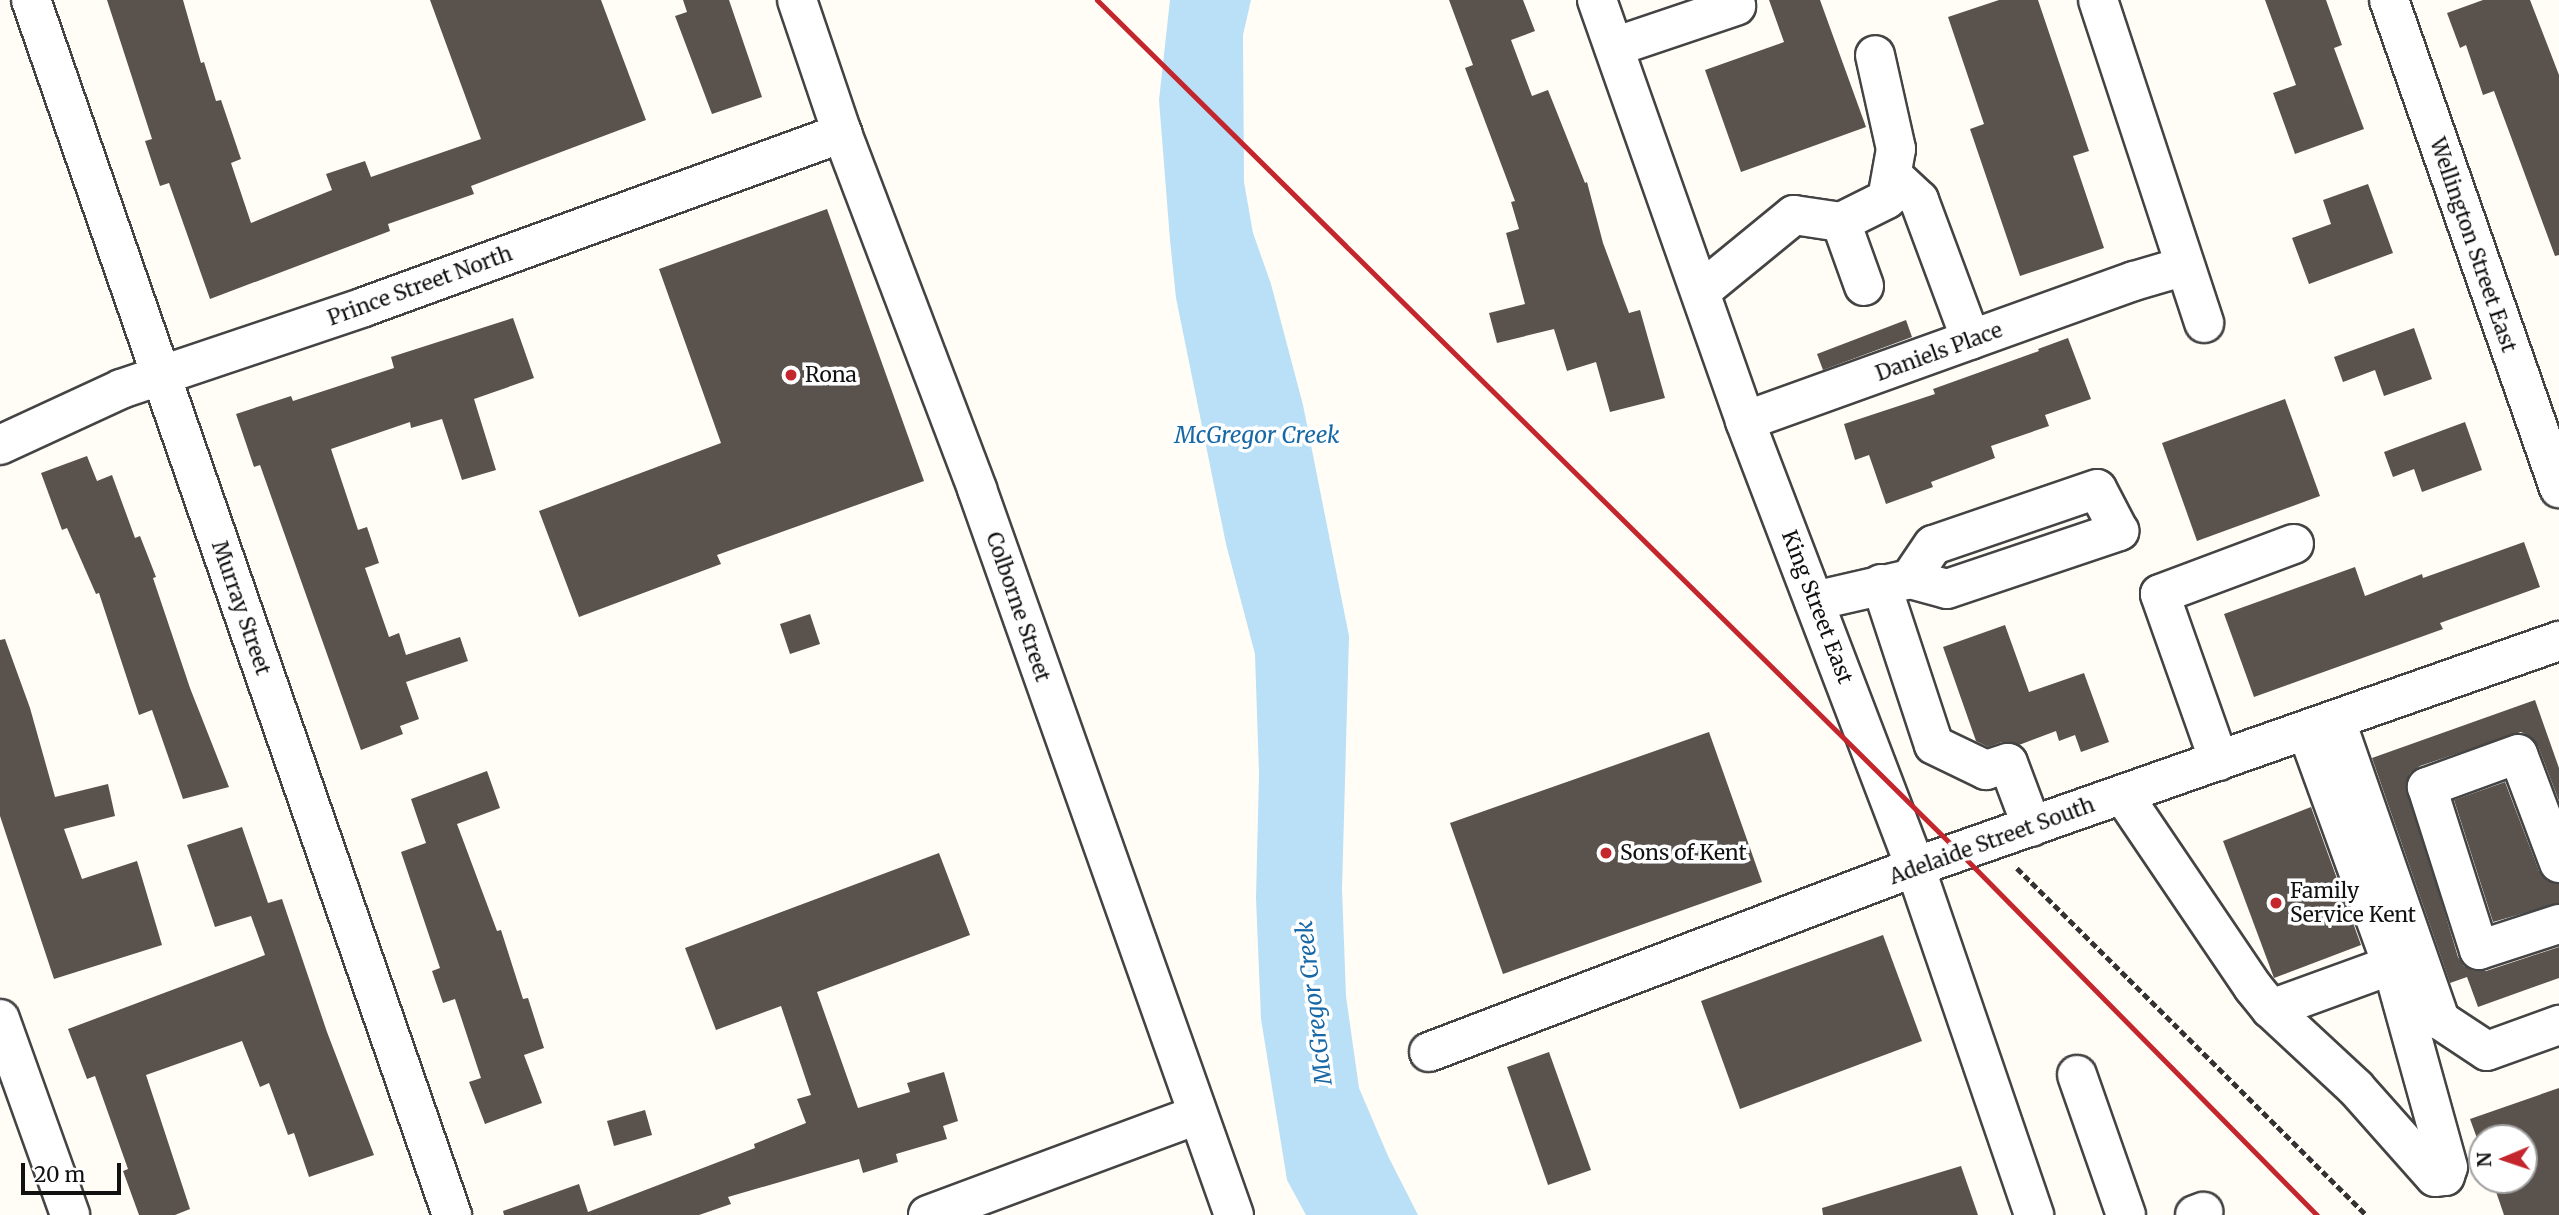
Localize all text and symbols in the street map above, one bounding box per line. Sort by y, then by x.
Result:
street label: Wellington Street East [2424,134,2522,356]
street label: Prince Street North [324,241,516,331]
street label: Daniels Place [1872,317,2006,387]
place label: Rona [805,362,857,388]
marker: Rona [783,367,799,383]
water label: McGregor Creek [1174,421,1340,449]
street label: King Street East [1776,527,1858,687]
street label: Colborne Street [981,529,1055,685]
street label: Murray Street [206,538,276,678]
street label: Adelaide Street South [1886,792,2098,890]
place label: Sons of Kent [1620,840,1747,866]
marker: Sons of Kent [1598,845,1614,861]
place label: Family Service Kent [2290,878,2416,928]
marker: Family Service Kent [2268,895,2284,911]
water label: McGregor Creek [1290,919,1338,1087]
north arrow [2468,1124,2538,1194]
scale bar [24,1148,124,1192]
text: N [2472,1152,2496,1168]
text: 20 m [34,1161,85,1188]

